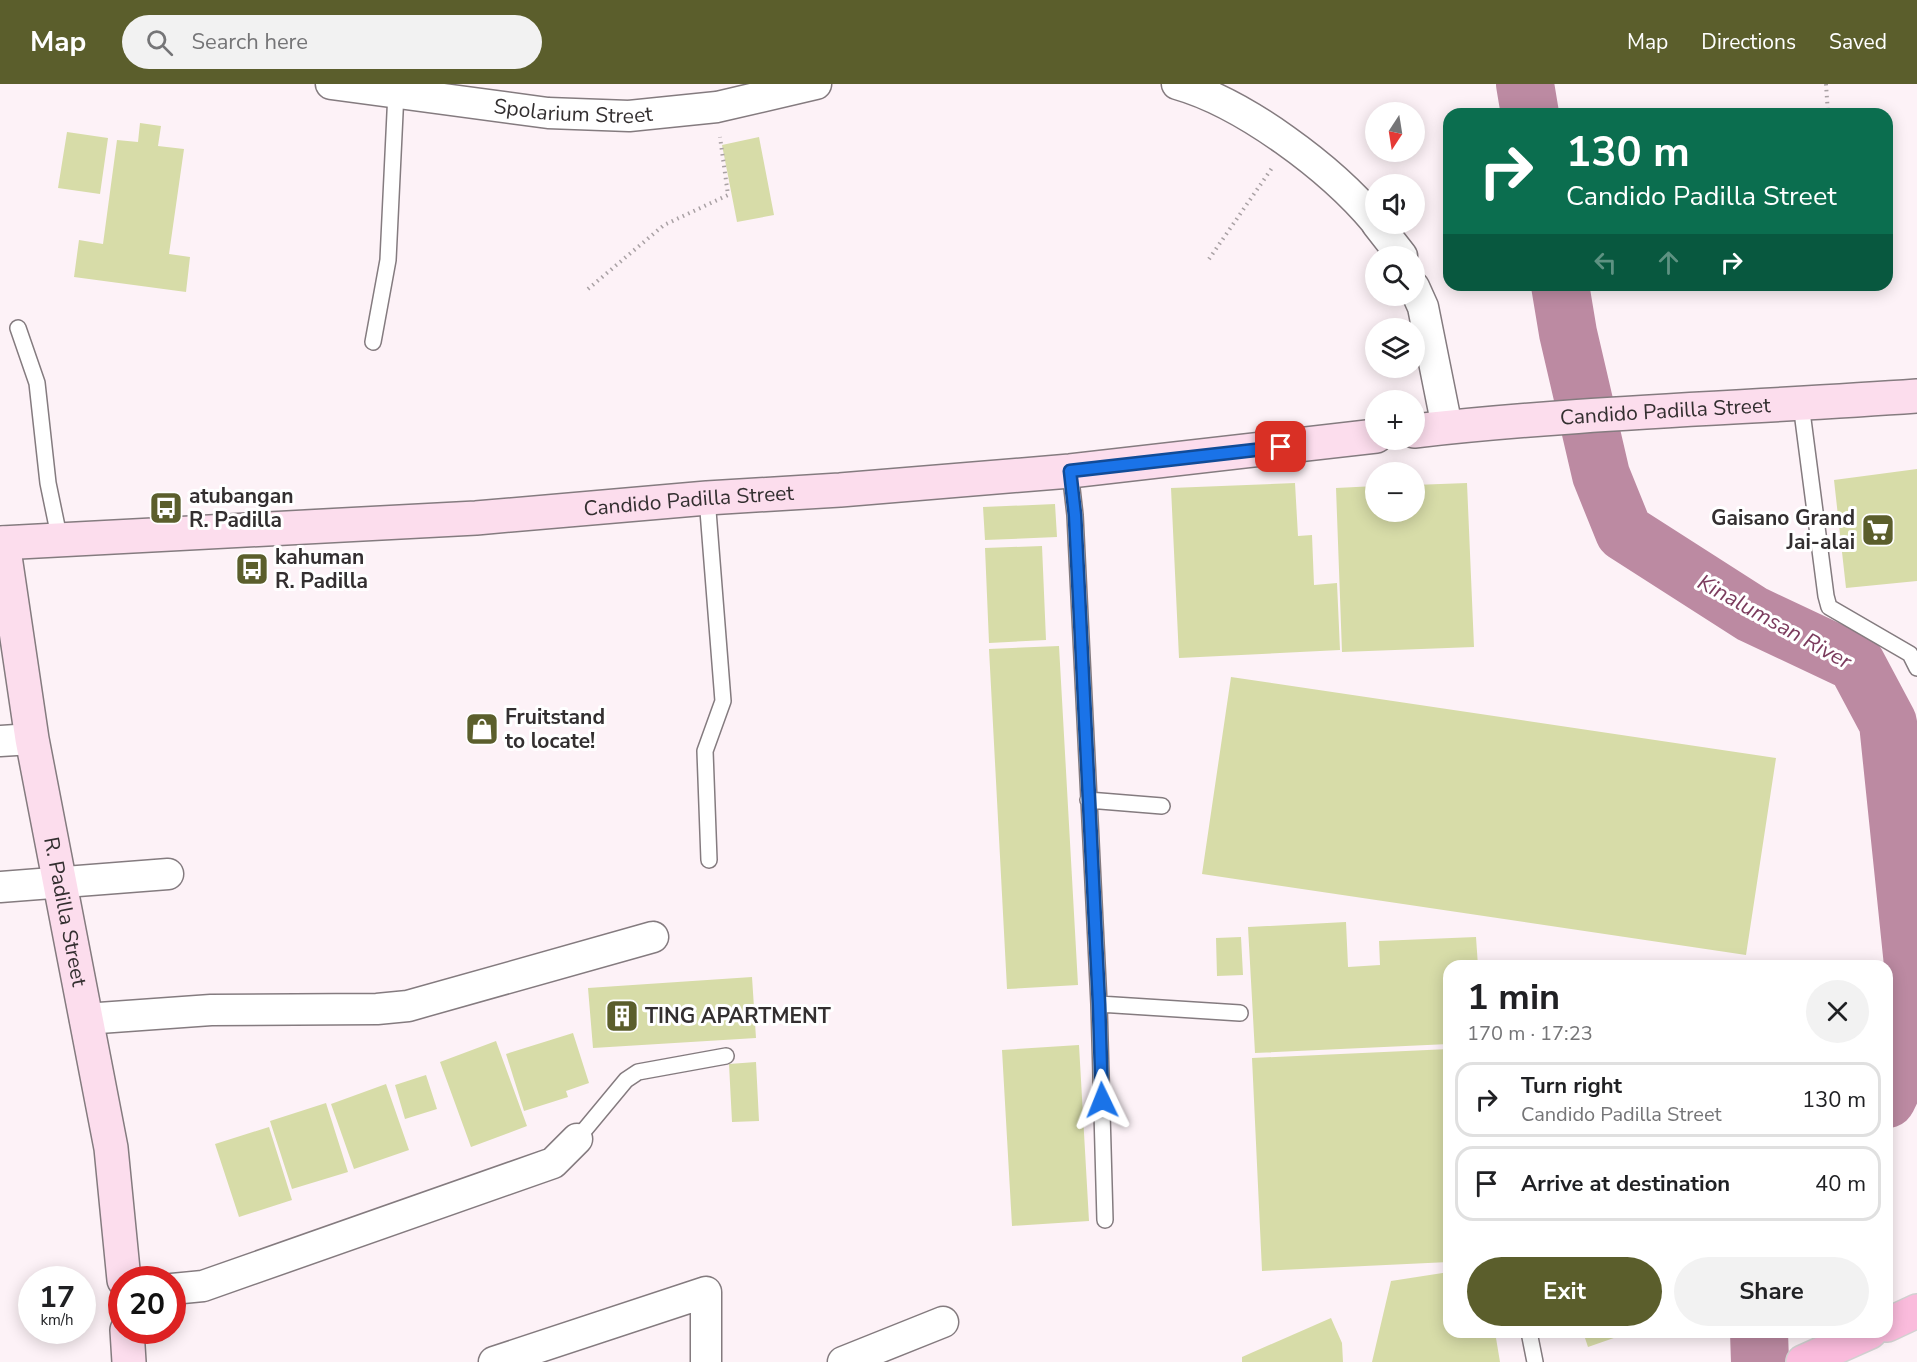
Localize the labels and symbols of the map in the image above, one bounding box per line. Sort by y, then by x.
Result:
street label: Spolarium Street [492,92,655,130]
north arrow [1365,102,1425,162]
street label: Candido Padilla Street [1559,391,1772,432]
pin [1255,421,1306,472]
street label: Candido Padilla Street [582,479,795,523]
place label: atubangan R. Padilla [189,482,294,534]
bus stop icon: atubangan R. Padilla [148,490,184,526]
place label: Gaisano Grand Jai-alai [1711,504,1855,556]
supermarket icon: Gaisano Grand Jai-alai [1860,512,1896,548]
place label: kahuman R. Padilla [275,543,368,595]
bus stop icon: kahuman R. Padilla [234,551,270,587]
water label: Kinalumsan River [1692,567,1858,677]
place label: Fruitstand to locate! [505,703,605,755]
shop icon: Fruitstand to locate! [464,711,500,747]
street label: R. Padilla Street [37,834,94,989]
building icon: TING APARTMENT [604,998,640,1034]
place label: TING APARTMENT [645,1002,831,1030]
position arrow [1070,1068,1134,1132]
speed limit sign: 20 [108,1266,186,1344]

